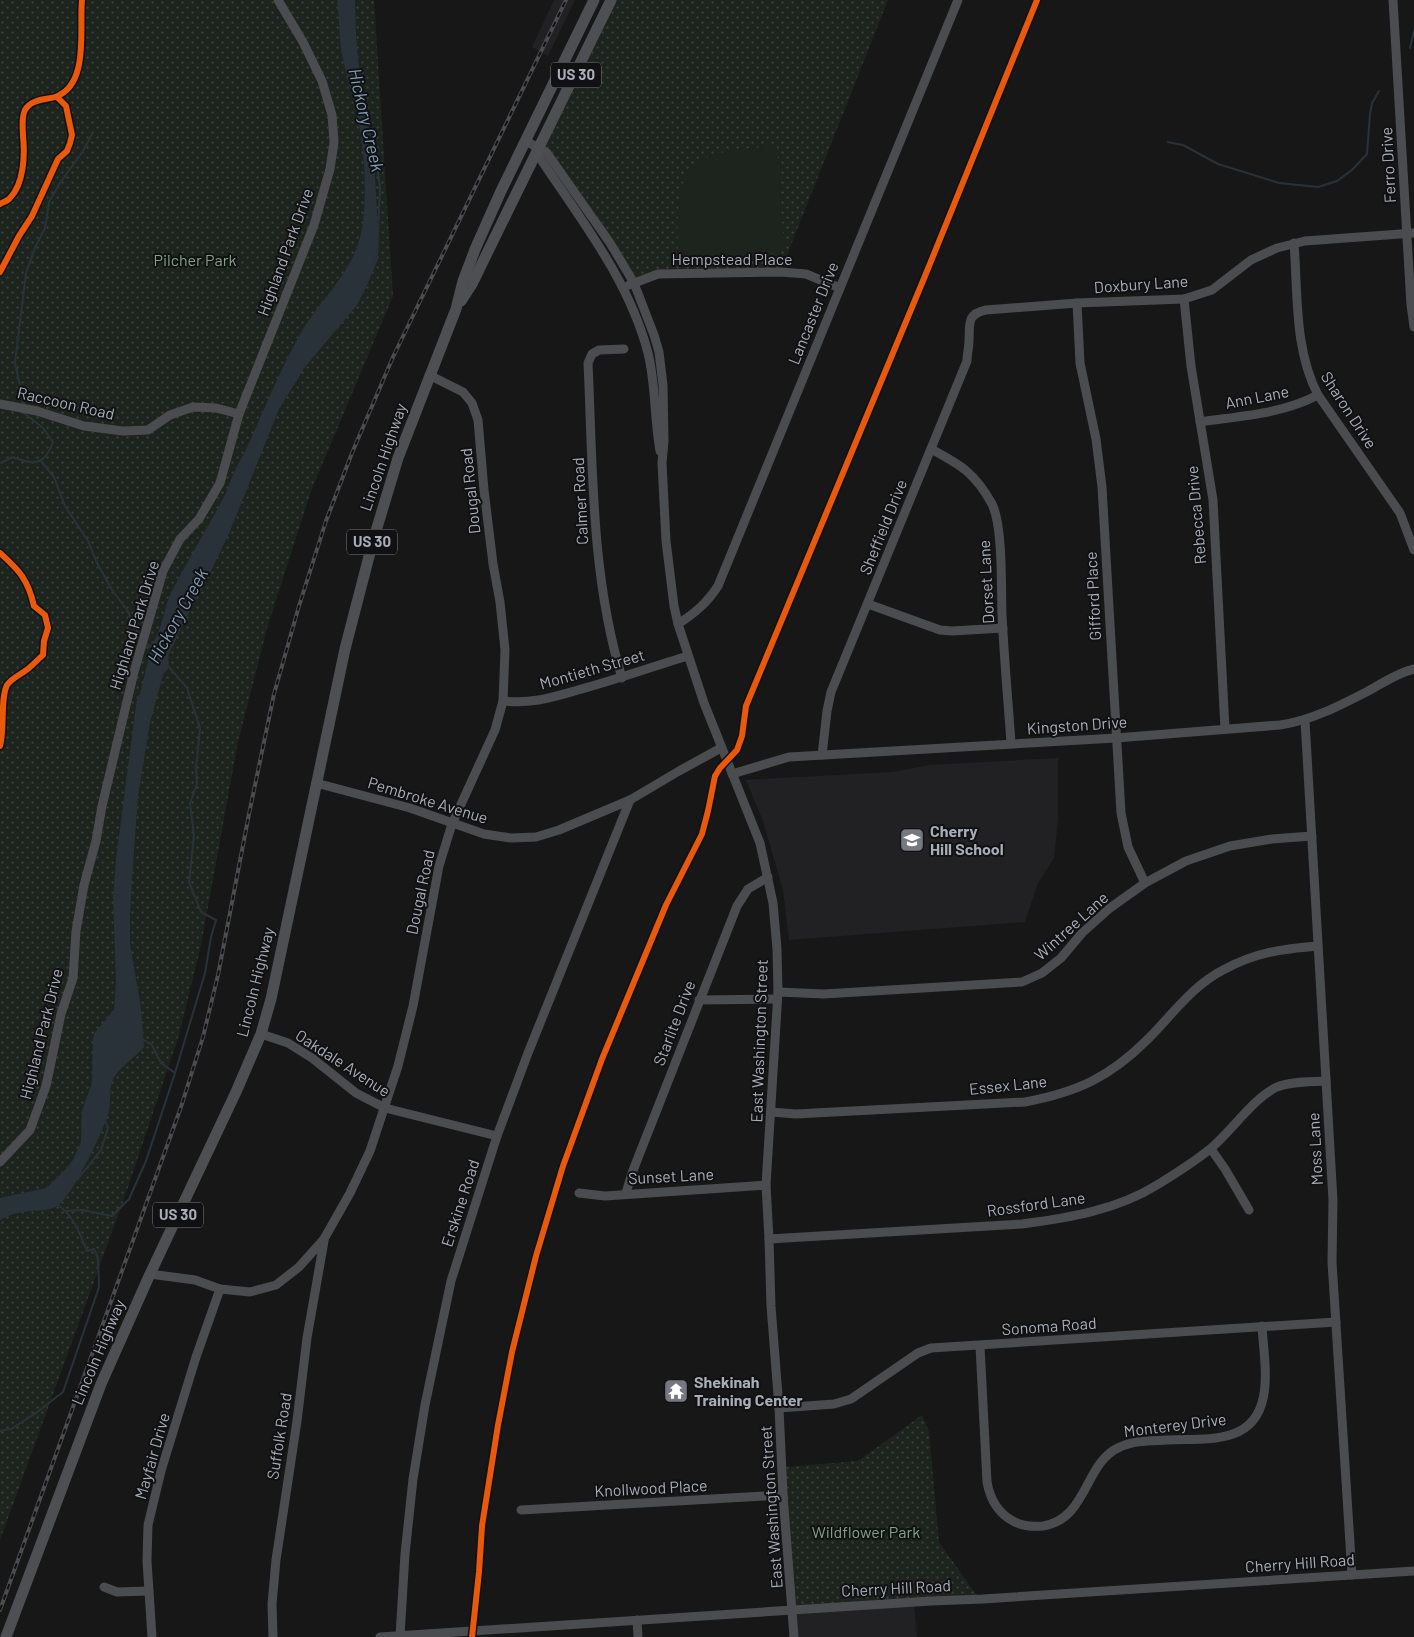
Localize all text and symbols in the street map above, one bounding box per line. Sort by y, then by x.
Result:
road number: US 30 [551,62,601,88]
water label: Hickory Creek [344,66,390,174]
street label: Ferro Drive [1376,127,1399,204]
street label: Highland Park Drive [253,185,316,318]
street label: Hempstead Place [671,249,793,268]
park label: Pilcher Park [153,250,237,269]
street label: Lancaster Drive [783,259,842,367]
street label: Doxbury Lane [1093,271,1189,296]
street label: Sharon Drive [1317,368,1381,452]
street label: Ann Lane [1223,381,1290,412]
street label: Raccoon Road [16,382,117,423]
street label: Lincoln Highway [355,400,410,513]
street label: Dougal Road [456,447,483,535]
street label: Calmer Road [568,457,591,545]
street label: Rebecca Drive [1182,465,1209,565]
street label: Sheffield Drive [855,476,910,577]
road number: US 30 [347,530,397,554]
street label: Dorset Lane [974,540,997,624]
street label: Gifford Place [1081,551,1104,641]
street label: Highland Park Drive [105,558,162,692]
water label: Hickory Creek [142,564,212,667]
street label: Montieth Street [537,644,647,693]
street label: Kingston Drive [1026,712,1128,737]
street label: Pembroke Avenue [366,772,490,827]
place label: Cherry Hill School [930,821,1004,858]
school or university icon: Cherry Hill School [899,827,925,853]
street label: Dougal Road [401,848,438,936]
street label: Wintree Lane [1030,887,1112,964]
street label: Lincoln Highway [232,924,278,1039]
street label: East Washington Street [746,959,771,1123]
street label: Highland Park Drive [15,966,66,1101]
street label: Starlite Drive [649,977,699,1068]
street label: Oakdale Avenue [292,1025,394,1100]
street label: Essex Lane [968,1071,1048,1098]
street label: Moss Lane [1303,1112,1326,1186]
street label: Erskine Road [436,1157,483,1249]
street label: Sunset Lane [628,1164,714,1187]
street label: Rossford Lane [985,1187,1086,1220]
road number: US 30 [153,1202,203,1228]
street label: Lincoln Highway [67,1296,129,1407]
street label: Sonoma Road [1001,1313,1097,1338]
place label: Shekinah Training Center [694,1372,803,1409]
temple icon: Shekinah Training Center [663,1378,689,1404]
street label: Suffolk Road [262,1391,295,1481]
street label: Monterey Drive [1123,1409,1227,1440]
street label: Mayfair Drive [130,1410,173,1501]
street label: East Washington Street [755,1425,786,1589]
street label: Knollwood Place [594,1475,708,1500]
park label: Wildflower Park [812,1522,920,1541]
street label: Cherry Hill Road [1244,1549,1355,1576]
street label: Cherry Hill Road [841,1575,951,1600]

